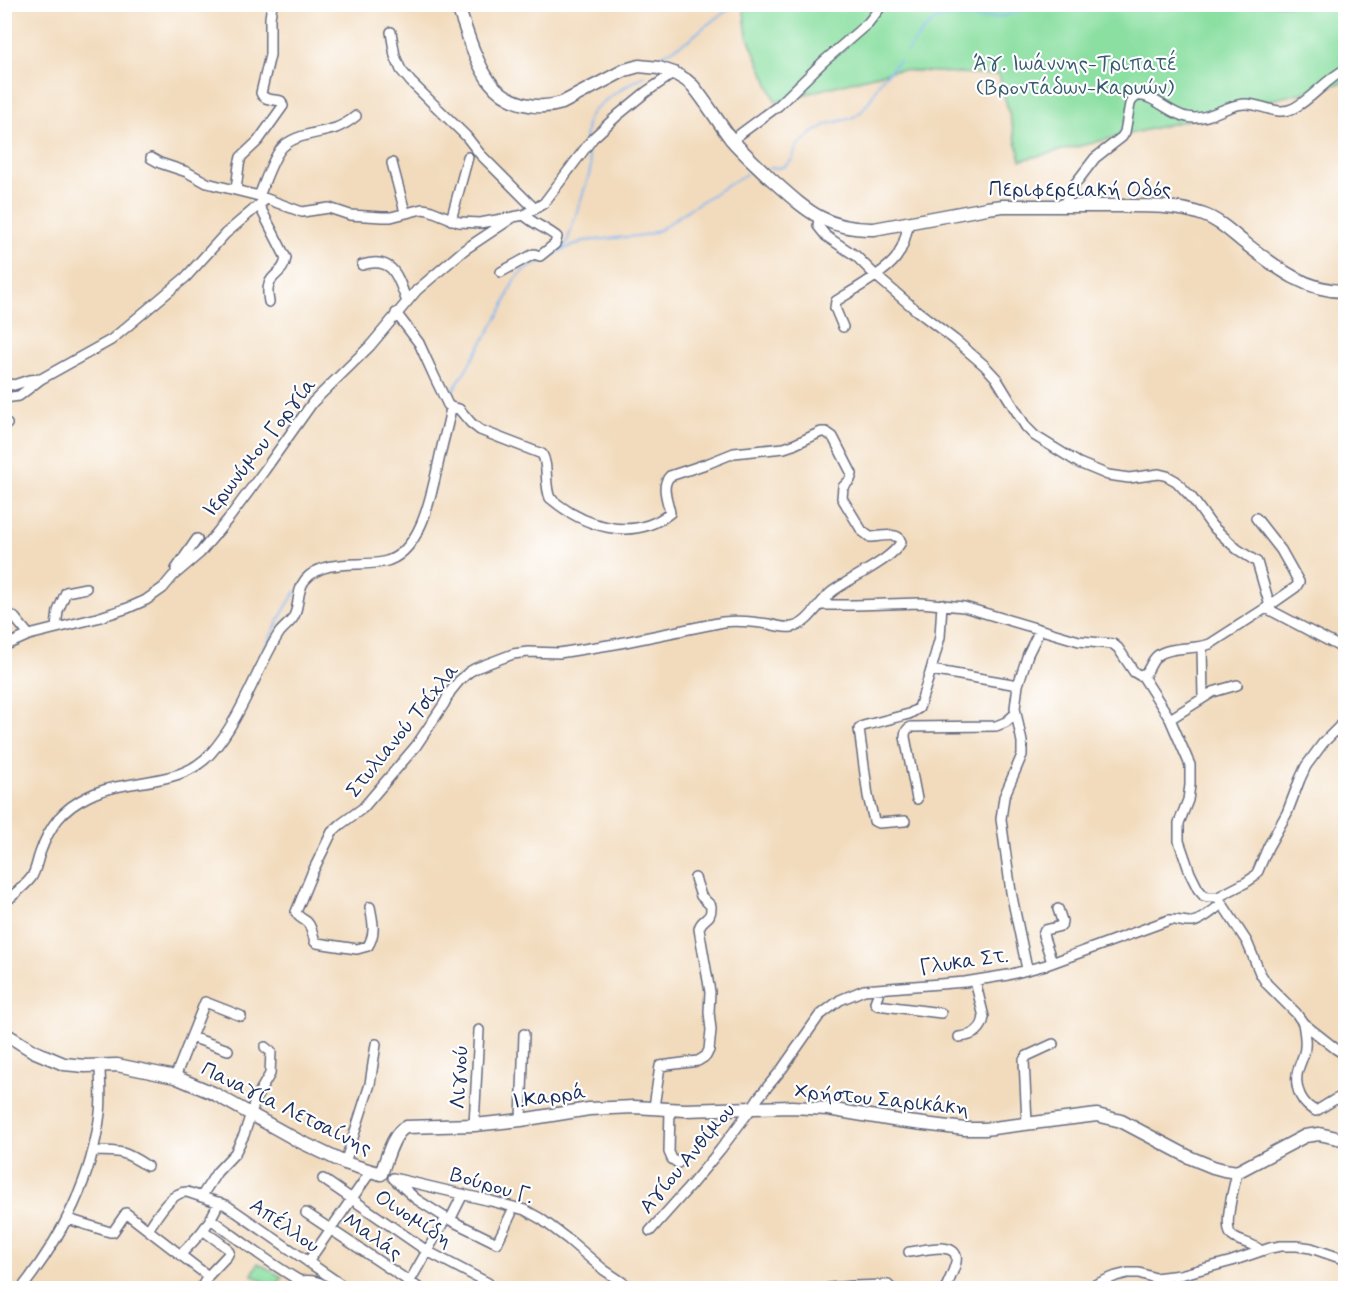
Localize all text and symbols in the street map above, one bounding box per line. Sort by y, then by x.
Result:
park label: Άγ. Ιωάννης-Τριπατέ (Βροντάδων-Καρυών) [973,49,1177,102]
street label: Περιφερειακή Οδός [989,176,1171,204]
street label: Ιερωνύμου Γοργία [197,372,323,523]
street label: Στυλιανού Τσίχλα [340,658,466,804]
street label: Γλυκα Στ. [918,942,1011,982]
street label: Λιγνού [444,1044,476,1110]
street label: Παναγία Λετσαίνης [197,1055,377,1162]
street label: Χρήστου Σαρικάκη [793,1077,971,1123]
street label: Ι.Καρρά [511,1078,588,1116]
street label: Αγίου Ανθίμου [633,1097,742,1220]
street label: Βούρου Γ. [447,1161,537,1211]
street label: Οινομίδη [369,1183,458,1254]
street label: Απέλλου [244,1191,325,1260]
street label: Μαλάς [337,1206,408,1267]

